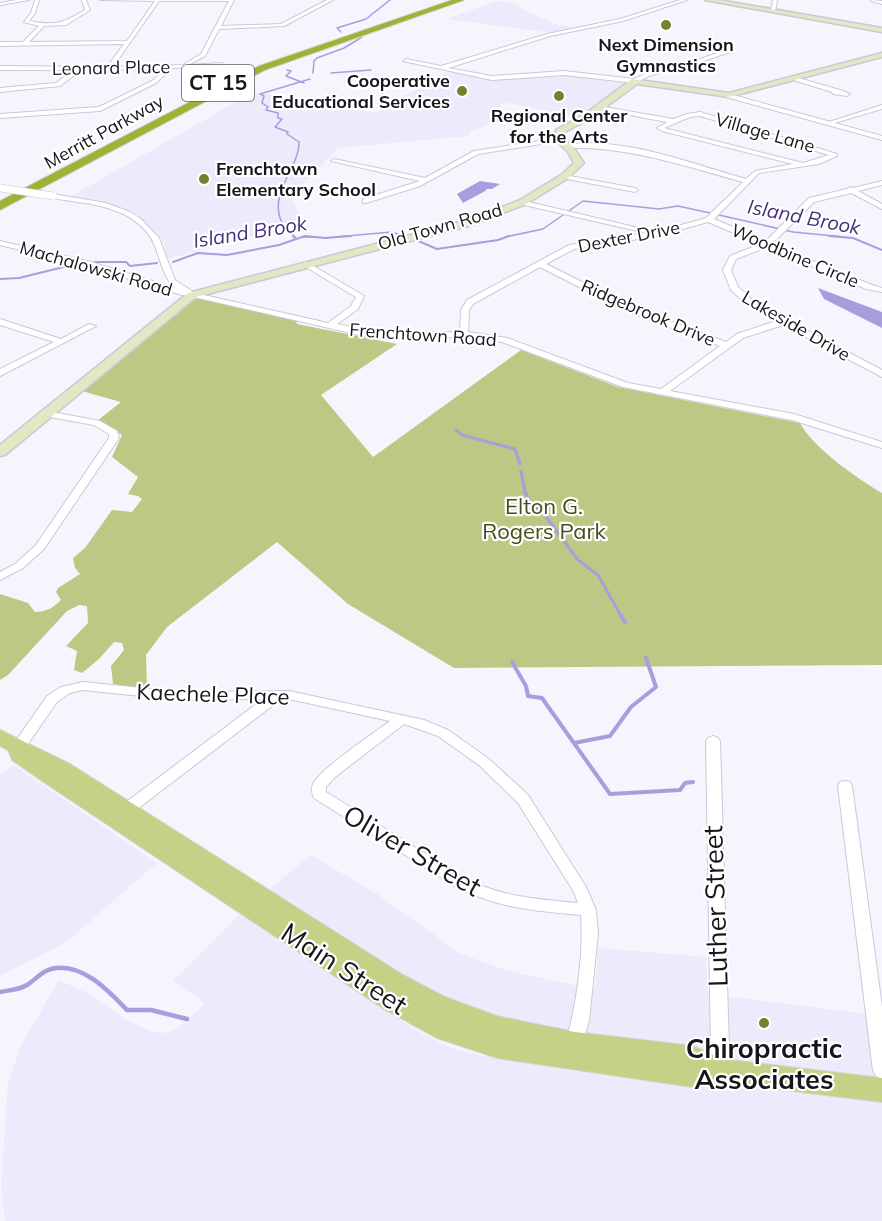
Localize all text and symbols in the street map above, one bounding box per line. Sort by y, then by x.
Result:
marker: Next Dimension Gymnastics [659,18,673,32]
place label: Next Dimension Gymnastics [598,33,734,77]
street label: Leonard Place [52,55,170,80]
road number: CT 15 [182,65,254,101]
place label: Cooperative Educational Services [272,69,450,113]
marker: Cooperative Educational Services [455,84,469,98]
street label: Merritt Parkway [40,89,168,174]
marker: Regional Center for the Arts [552,89,566,103]
place label: Regional Center for the Arts [491,104,628,148]
street label: Village Lane [713,107,818,158]
place label: Frenchtown Elementary School [216,157,376,201]
marker: Frenchtown Elementary School [197,172,211,186]
water label: Island Brook [745,193,863,240]
street label: Old Town Road [375,198,505,255]
water label: Island Brook [191,210,309,253]
street label: Dexter Drive [576,215,682,258]
street label: Woodbine Circle [728,218,862,293]
street label: Machalowski Road [17,236,175,301]
street label: Ridgebrook Drive [578,274,719,351]
street label: Lakeside Drive [738,285,855,366]
street label: Frenchtown Road [349,318,497,351]
park label: Elton G. Rogers Park [482,492,606,545]
street label: Kaechele Place [136,677,290,711]
street label: Oliver Street [337,797,488,903]
street label: Luther Street [695,825,735,987]
street label: Main Street [275,915,414,1021]
marker: Chiropractic Associates [757,1016,771,1030]
place label: Chiropractic Associates [686,1031,842,1096]

